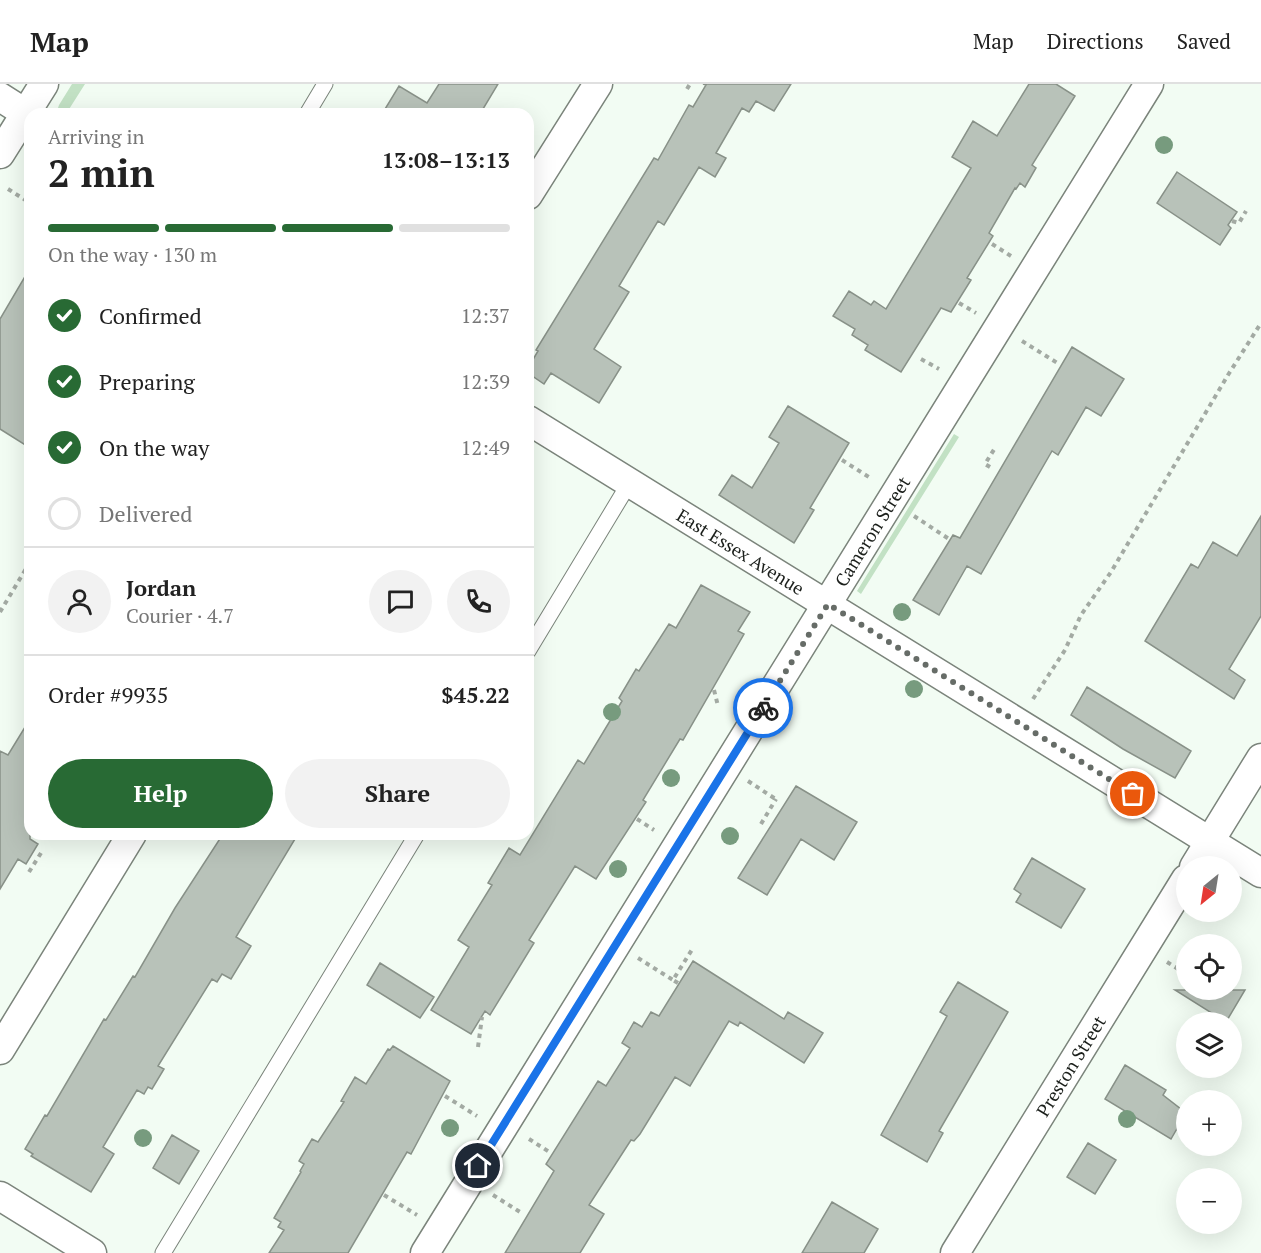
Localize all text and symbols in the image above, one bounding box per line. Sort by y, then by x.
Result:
text: Map [30,23,89,60]
text: Map [973,27,1014,55]
text: Directions [1047,27,1144,55]
text: Saved [1177,27,1231,55]
text: Arriving in [48,123,144,150]
text: 13:08–13:13 [382,145,510,174]
text: 2 min [48,146,155,198]
text: On the way · 130 m [48,241,217,268]
icon: check [48,299,81,332]
text: Confirmed [99,301,202,330]
text: 12:37 [461,302,510,329]
icon: check [48,365,81,398]
text: Preparing [99,367,195,396]
text: 12:39 [461,368,510,395]
icon: check [48,431,81,464]
text: On the way [99,433,209,462]
text: 12:49 [461,434,510,461]
street label: Cameron Street [829,471,915,591]
text: Delivered [99,499,192,528]
street label: East Essex Avenue [672,503,809,600]
button: person [48,570,111,633]
button: chat [369,570,432,633]
button: phone [447,570,510,633]
text: Jordan [126,573,196,602]
text: Courier · 4.7 [126,602,234,629]
courier [733,678,793,738]
text: Order #9935 [48,680,168,709]
text: $45.22 [441,680,510,709]
icon: bike [747,692,780,725]
button: Help [48,759,273,828]
button: Share [285,759,510,828]
pin [1107,768,1158,819]
icon: bag [1116,777,1149,810]
north arrow [1176,856,1242,922]
map controls [1176,856,1242,1234]
button: locate [1176,934,1242,1000]
street label: Preston Street [1030,1011,1111,1121]
button: layers [1176,1012,1242,1078]
button: + [1176,1090,1242,1156]
pin [452,1140,503,1191]
icon: home [461,1149,494,1182]
button: − [1176,1168,1242,1234]

